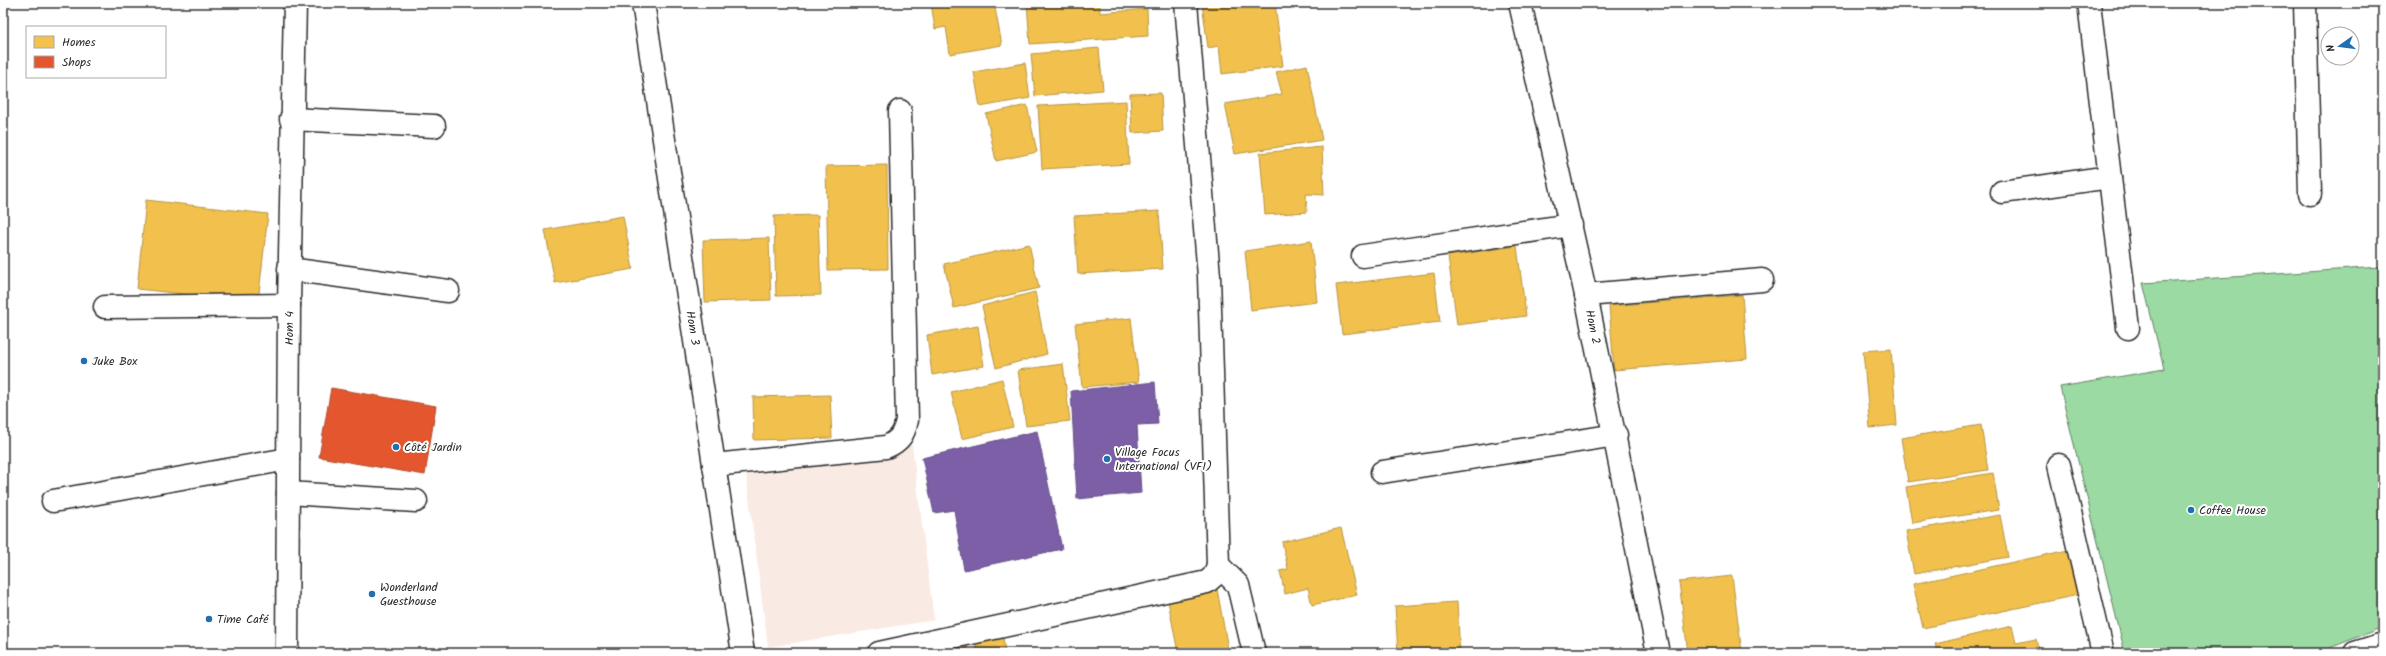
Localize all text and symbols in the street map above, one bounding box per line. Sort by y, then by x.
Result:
legend [26,26,166,78]
north arrow [2320,26,2360,66]
text: Homes [62,33,96,52]
text: N [2322,43,2341,54]
text: Shops [62,53,91,72]
street label: Hom 2 [1580,308,1605,346]
street label: Hom 3 [680,309,705,347]
street label: Hom 4 [280,310,299,345]
place label: Juke Box [92,352,138,371]
marker: Juke Box [79,356,89,366]
place label: Côté Jardin [404,438,462,457]
marker: Côté Jardin [391,442,401,452]
place label: Village Focus International (VFI) [1115,443,1212,476]
marker: Village Focus International (VFI) [1102,454,1112,464]
place label: Coffee House [2199,501,2267,520]
marker: Coffee House [2186,505,2196,515]
place label: Wonderland Guesthouse [380,578,439,611]
marker: Wonderland Guesthouse [367,589,377,599]
place label: Time Café [217,610,269,629]
marker: Time Café [204,614,214,624]

